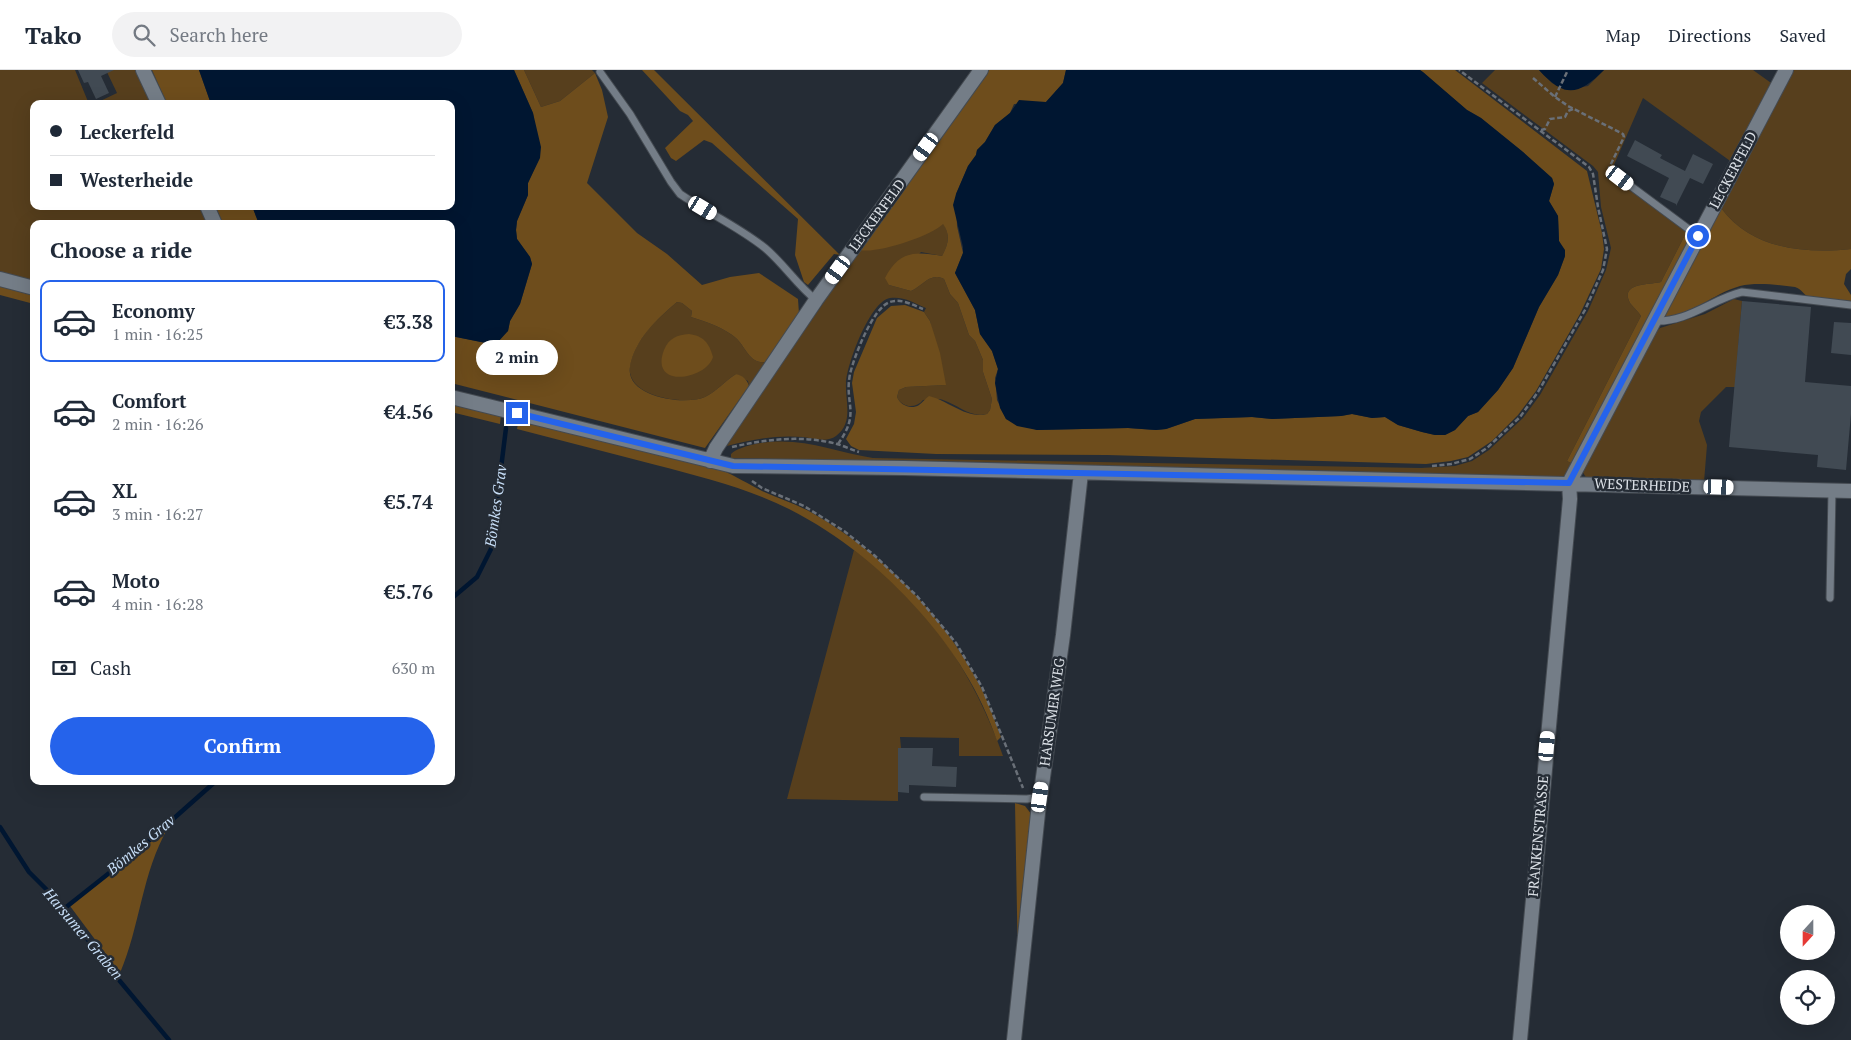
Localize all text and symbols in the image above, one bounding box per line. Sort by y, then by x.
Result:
search box [112,12,462,57]
text: Tako [25,19,82,51]
icon: search [130,21,158,49]
text: Search here [170,22,268,47]
text: Map [1605,23,1640,47]
text: Directions [1668,23,1751,47]
text: Saved [1779,23,1826,47]
text: Leckerfeld [80,119,174,144]
street label: LECKERFELD [1704,128,1761,211]
car [911,130,940,164]
car [1603,163,1636,193]
text: Westerheide [80,167,193,192]
street label: LECKERFELD [844,175,909,254]
car [686,194,719,222]
route start [1687,225,1709,247]
text: Choose a ride [50,235,192,264]
car [823,253,852,287]
text: Economy [112,298,195,323]
icon: car [52,299,97,344]
text: €3.38 [384,309,433,334]
text: 1 min · 16:25 [112,323,204,345]
callout: 2 min [476,340,558,376]
text: 2 min [495,346,539,368]
text: Comfort [112,388,187,413]
icon: car [52,389,97,434]
text: €4.56 [384,399,433,424]
route end [506,402,528,424]
text: 2 min · 16:26 [112,413,204,435]
water label: Bömkes Grav [479,463,511,549]
street label: WESTERHEIDE [1594,473,1690,496]
text: XL [112,478,137,503]
icon: car [52,479,97,524]
car [1703,479,1734,495]
text: €5.74 [384,489,433,514]
text: 3 min · 16:27 [112,503,204,525]
text: Moto [112,568,160,593]
icon: car [52,569,97,614]
text: €5.76 [384,579,433,604]
text: 4 min · 16:28 [112,593,204,615]
icon: cash [50,654,78,682]
text: Cash [90,655,131,680]
street label: HARSUMER WEG [1035,656,1069,767]
text: 630 m [392,657,435,679]
button: Confirm [50,717,435,775]
car [1538,730,1555,762]
street label: FRANKENSTRASSE [1523,775,1552,897]
car [1030,781,1049,813]
water label: Bömkes Grav [101,810,179,879]
water label: Harsumer Graben [39,882,128,984]
north arrow [1780,905,1835,960]
map controls [1780,905,1835,1025]
button: locate [1780,970,1835,1025]

